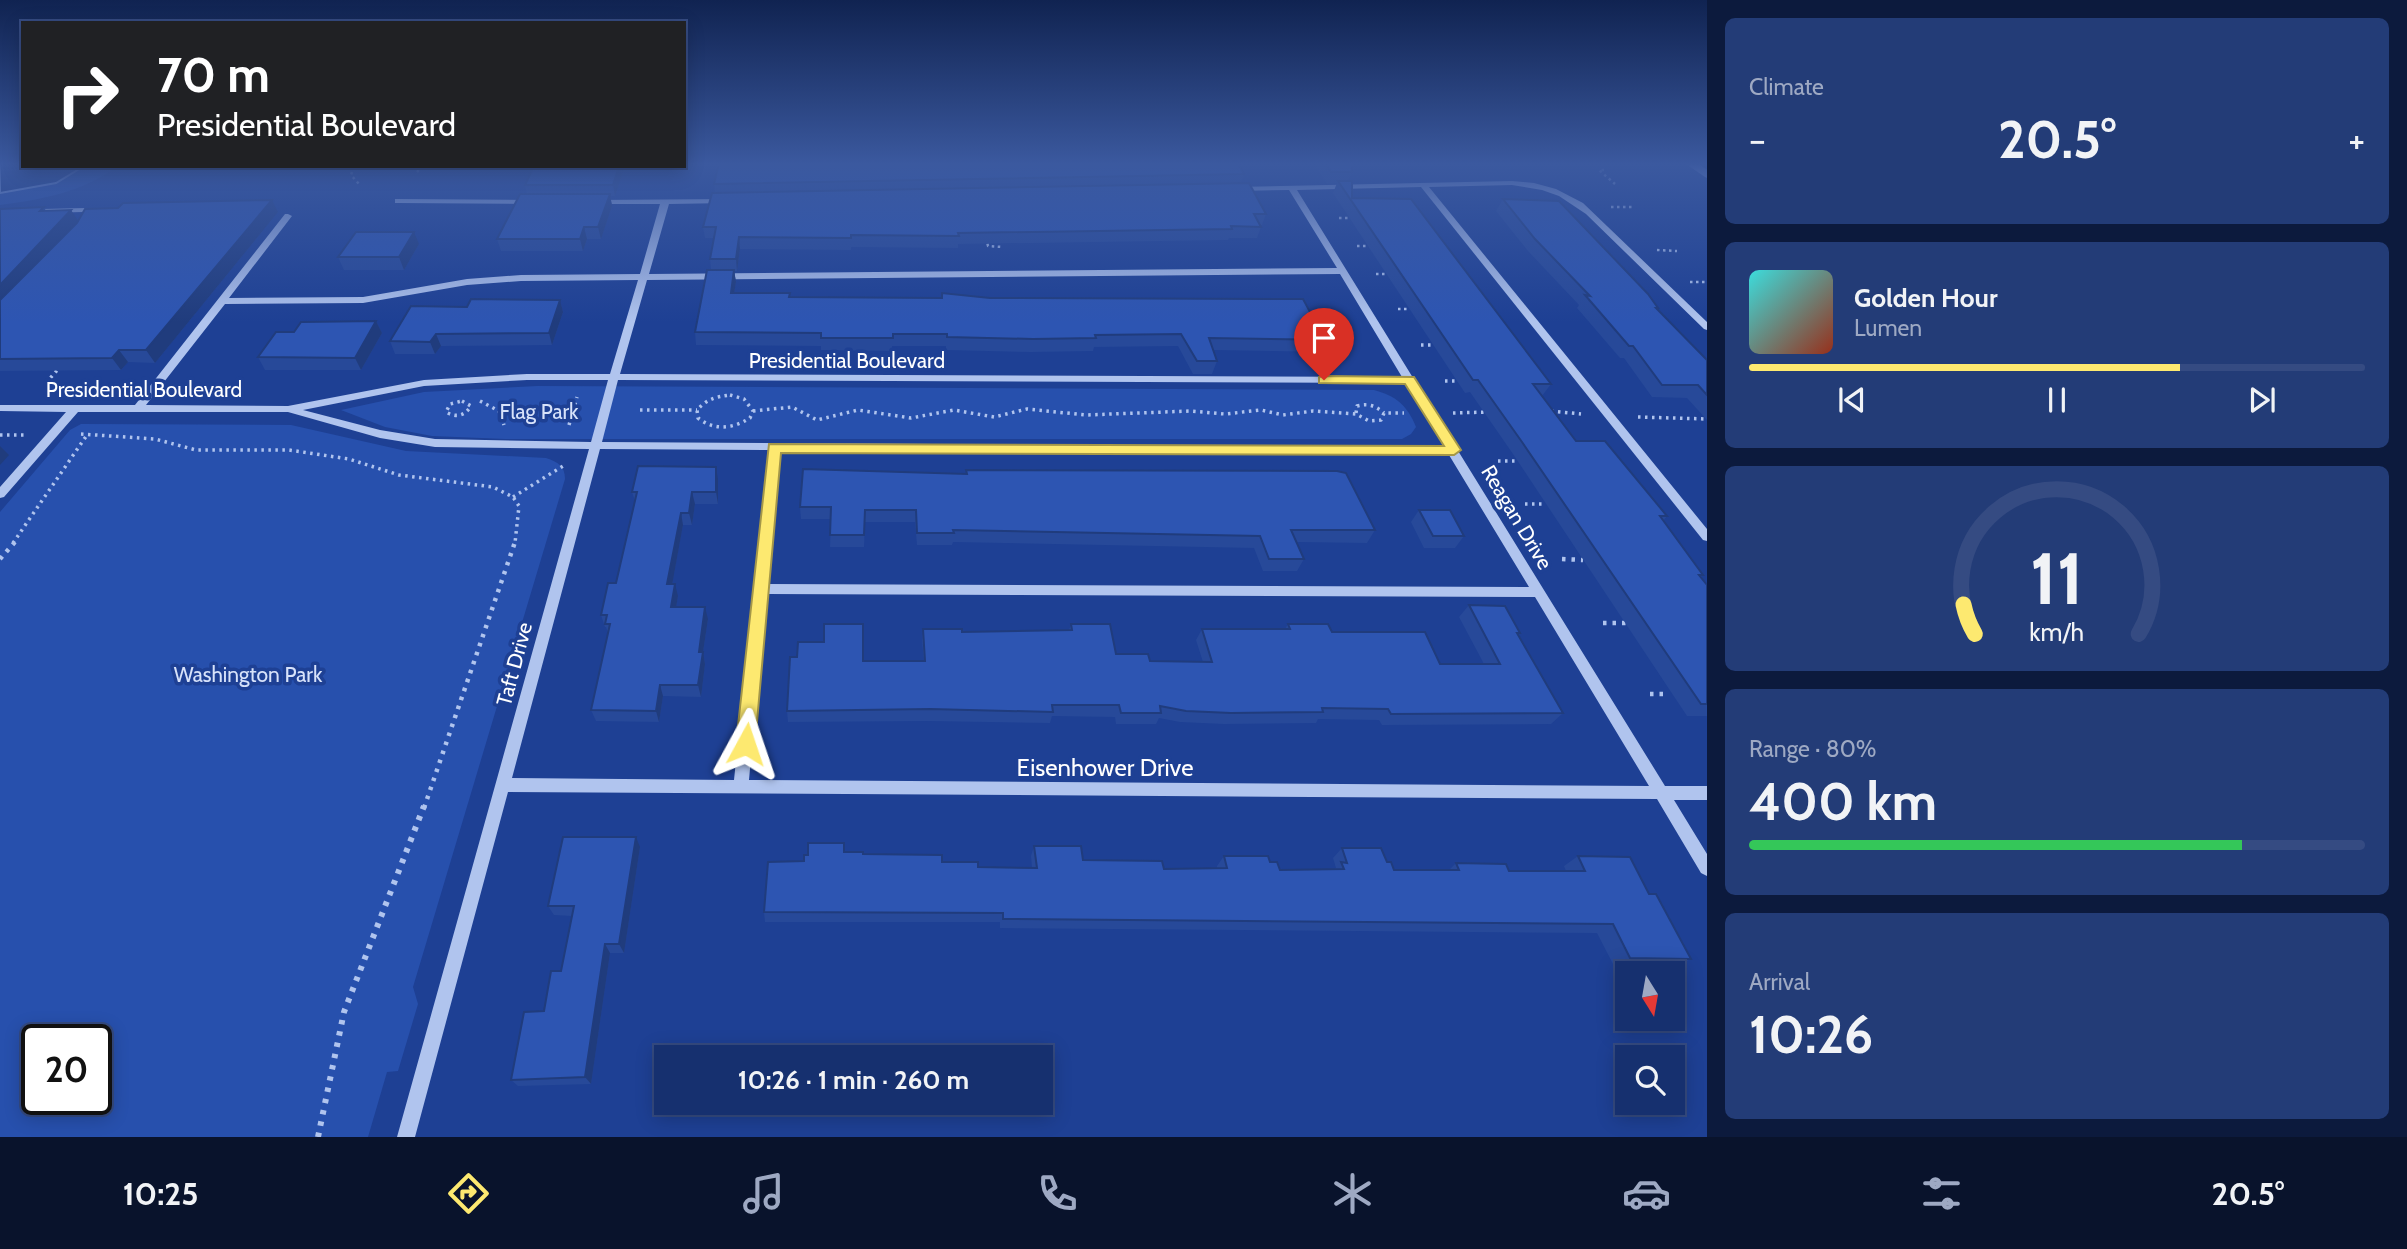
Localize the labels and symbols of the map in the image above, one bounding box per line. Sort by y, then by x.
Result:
pin [1294,308,1354,380]
street label: Presidential Boulevard [749,348,945,373]
street label: Presidential Boulevard [46,377,242,402]
park label: Flag Park [499,399,579,424]
street label: Reagan Drive [1476,460,1558,574]
street label: Taft Drive [491,619,537,709]
park label: Washington Park [174,662,323,687]
position arrow [709,707,783,781]
street label: Eisenhower Drive [1016,753,1194,782]
north arrow [1615,961,1685,1031]
speed limit sign: 20 [21,1024,112,1115]

